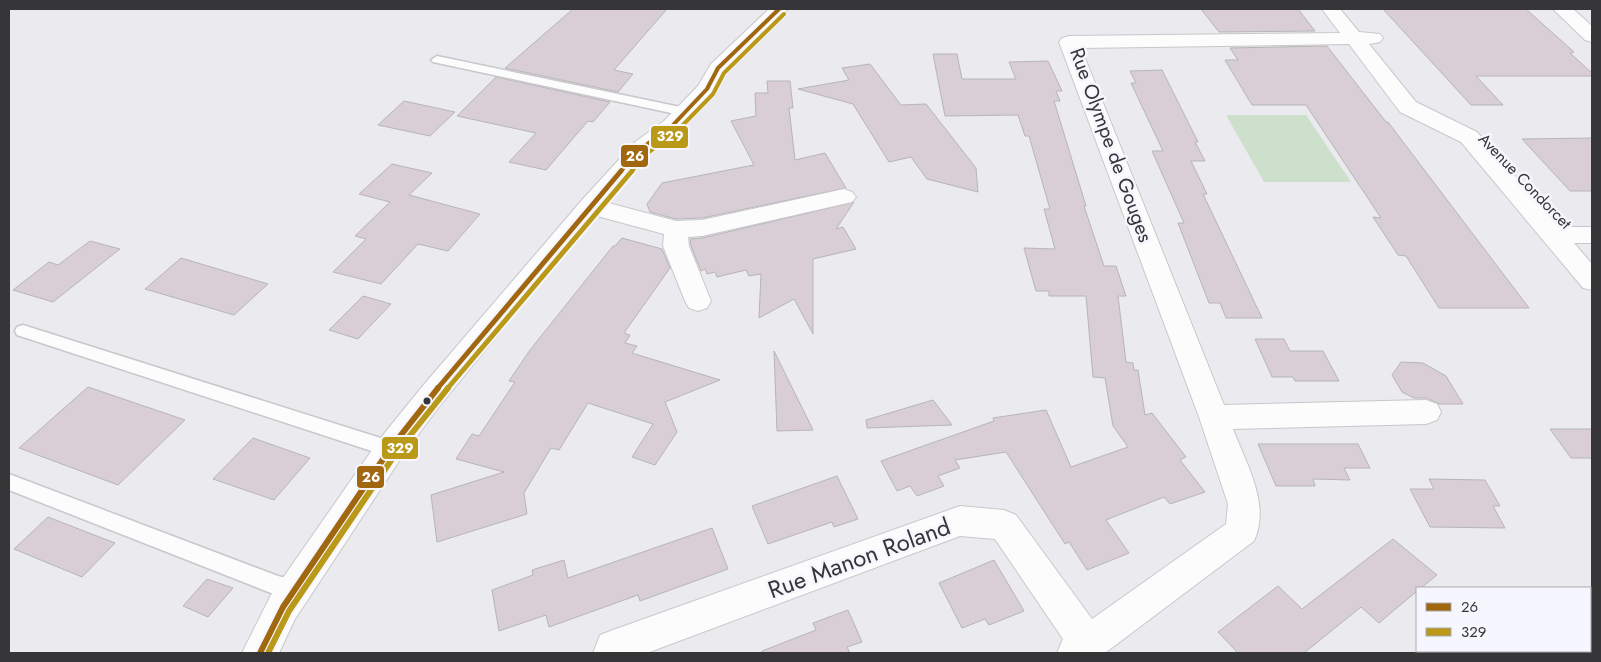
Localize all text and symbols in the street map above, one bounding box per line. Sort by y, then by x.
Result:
street label: Rue Olympe de Gouges [1062,44,1160,246]
line badge: 329 [650,125,689,149]
text: 329 [656,126,684,146]
street label: Avenue Condorcet [1473,128,1577,234]
line badge: 26 [620,144,649,168]
text: 26 [626,146,644,166]
unlabelled marker [422,396,432,406]
line badge: 329 [381,436,419,460]
text: 329 [386,438,414,458]
line badge: 26 [356,465,385,489]
text: 26 [362,467,380,487]
street label: Rue Manon Roland [763,509,955,607]
legend [1416,587,1591,652]
text: 26 [1461,596,1478,618]
text: 329 [1461,621,1486,643]

